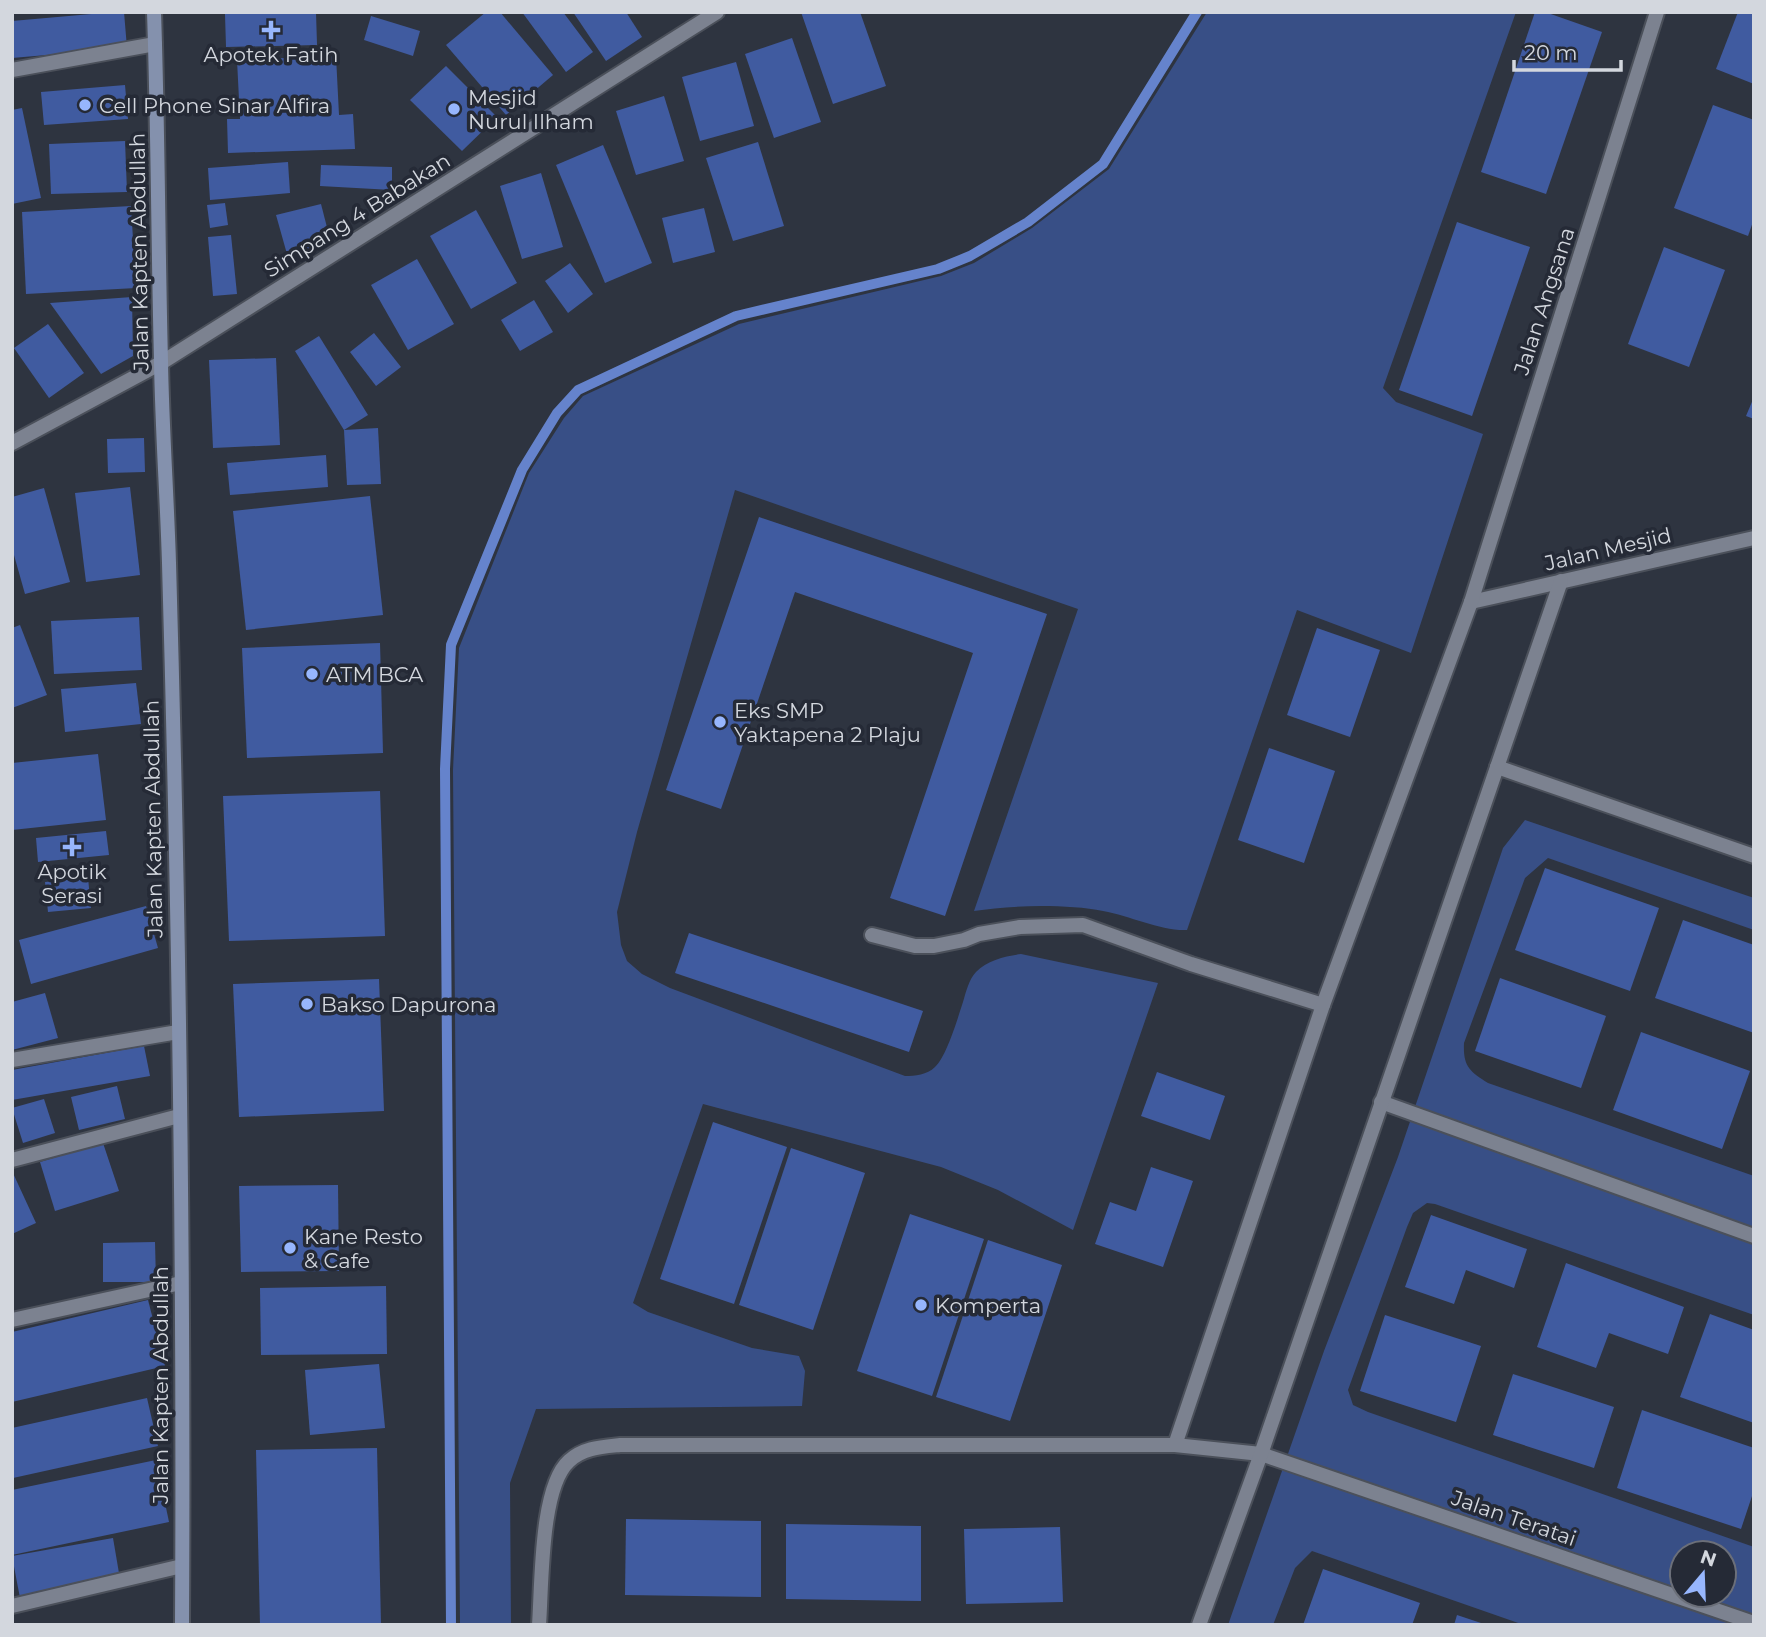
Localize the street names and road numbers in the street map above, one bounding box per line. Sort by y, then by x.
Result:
street label: Jalan Kapten Abdullah [124,133,154,372]
street label: Simpang 4 Babakan [259,148,455,282]
street label: Jalan Angsana [1508,224,1580,379]
street label: Jalan Mesjid [1541,522,1674,576]
street label: Jalan Kapten Abdullah [138,700,168,939]
street label: Jalan Kapten Abdullah [148,1266,173,1505]
street label: Jalan Teratai [1447,1485,1580,1551]

